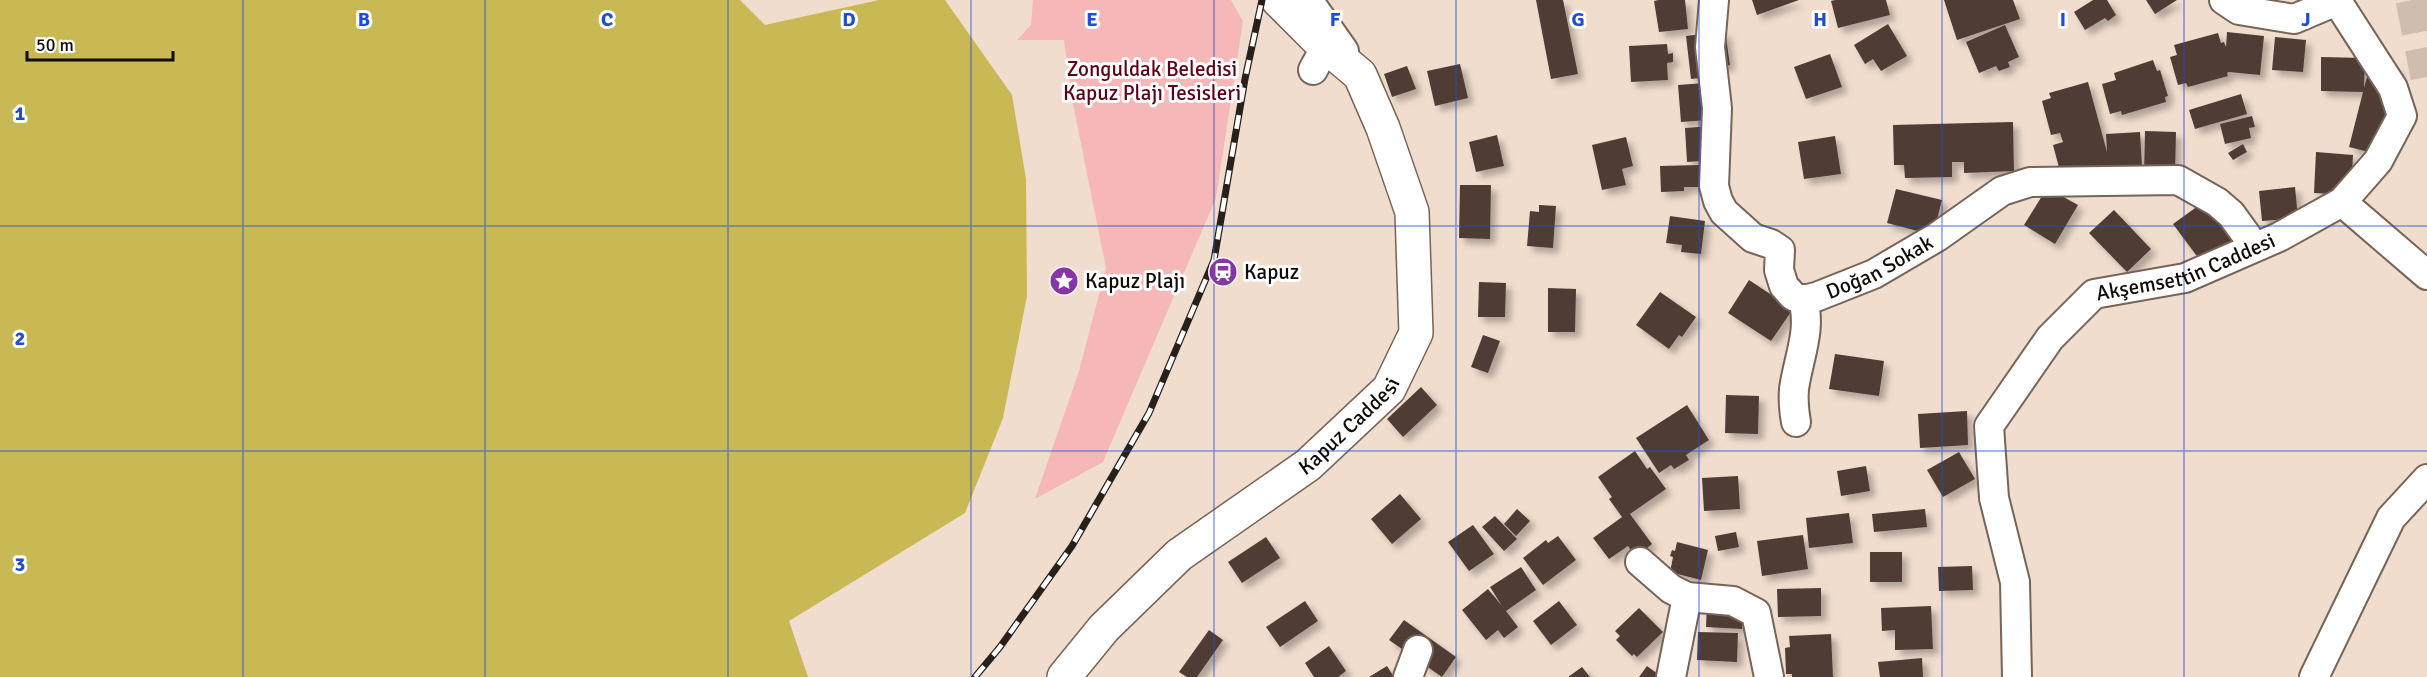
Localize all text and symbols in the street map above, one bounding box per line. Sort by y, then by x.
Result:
text: B [358,7,370,32]
text: C [601,7,613,32]
text: D [842,7,856,32]
text: E [1086,7,1098,32]
text: F [1330,7,1341,32]
text: G [1571,7,1585,32]
text: H [1813,7,1827,32]
text: I [2060,7,2066,32]
text: J [2301,7,2311,32]
scale bar [27,24,172,62]
text: 50 m [36,34,74,56]
park label: Zonguldak Beledisi Kapuz Plajı Tesisleri [1063,56,1241,106]
text: 1 [15,101,26,126]
street label: Akşemsettin Caddesi [2094,227,2279,306]
street label: Doğan Sokak [1822,229,1938,305]
station icon: Kapuz [1207,256,1239,288]
place label: Kapuz [1244,259,1299,285]
place icon: Kapuz Plajı [1048,265,1080,297]
place label: Kapuz Plajı [1085,268,1185,294]
text: 2 [15,326,25,351]
street label: Kapuz Caddesi [1294,373,1406,481]
text: 3 [15,552,25,577]

